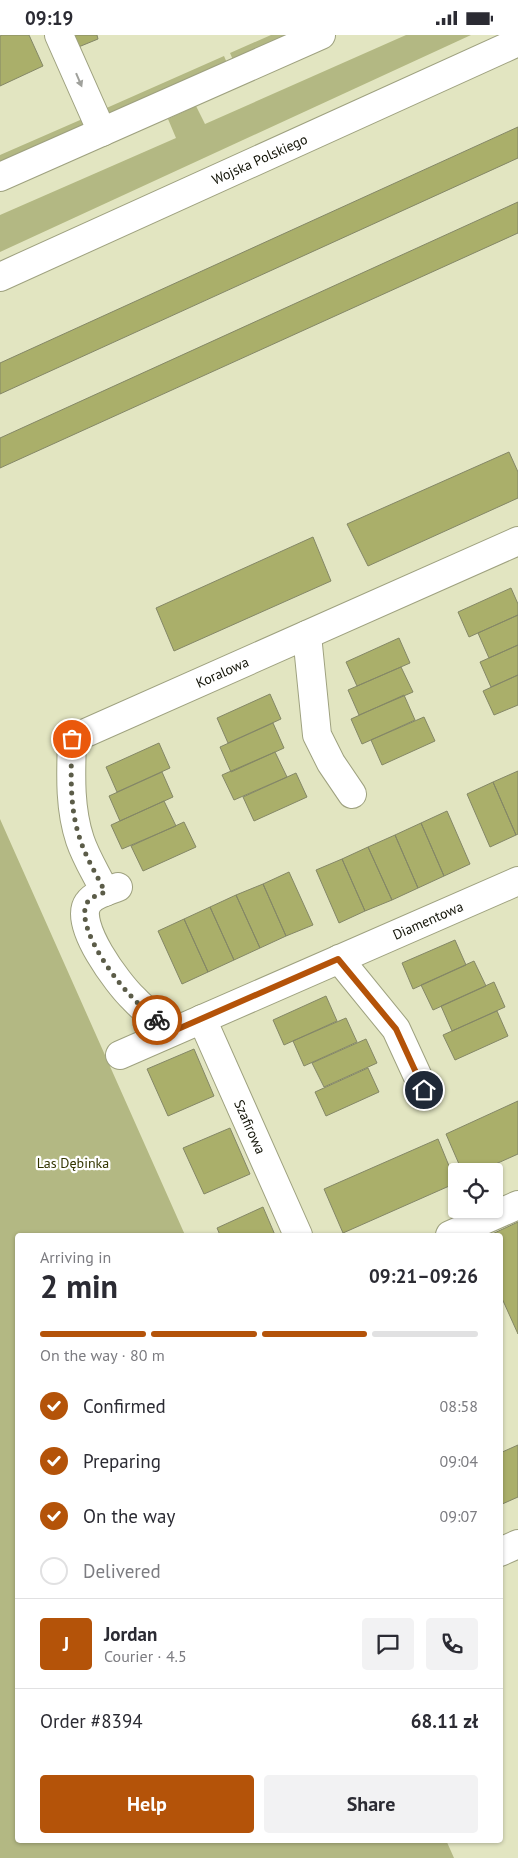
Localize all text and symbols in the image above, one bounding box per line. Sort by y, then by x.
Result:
text: 09:19 [25,6,73,30]
one-way arrow [75,73,83,87]
street label: Wojska Polskiego [209,130,310,189]
street label: Koralowa [193,653,251,692]
pin [51,718,93,760]
icon: bag [58,725,86,753]
street label: Diamentowa [390,897,466,944]
courier [132,995,182,1045]
icon: bike [143,1006,171,1034]
pin [403,1069,445,1111]
icon: home [410,1076,438,1104]
street label: Szafirowa [230,1097,270,1157]
park label: Las Dębinka [37,1154,109,1172]
map controls [448,1163,503,1218]
button: locate [448,1163,503,1218]
text: Arriving in [40,1247,111,1267]
text: 09:21–09:26 [369,1264,478,1288]
text: 2 min [40,1265,118,1307]
text: On the way · 80 m [40,1345,165,1365]
icon: check [40,1392,68,1420]
text: Confirmed [83,1394,166,1418]
text: 08:58 [440,1396,478,1416]
icon: check [40,1447,68,1475]
text: Preparing [83,1449,161,1473]
text: 09:04 [440,1451,478,1471]
icon: check [40,1502,68,1530]
text: On the way [83,1504,175,1528]
text: 09:07 [440,1506,478,1526]
text: Delivered [83,1559,161,1583]
button: chat [362,1618,414,1670]
button: phone [426,1618,478,1670]
text: Jordan [104,1622,157,1646]
text: J [63,1632,69,1656]
text: Courier · 4.5 [104,1646,187,1666]
text: Order #8394 [40,1709,143,1733]
text: 68.11 zł [411,1709,478,1733]
button: Help [40,1775,254,1833]
button: Share [264,1775,478,1833]

